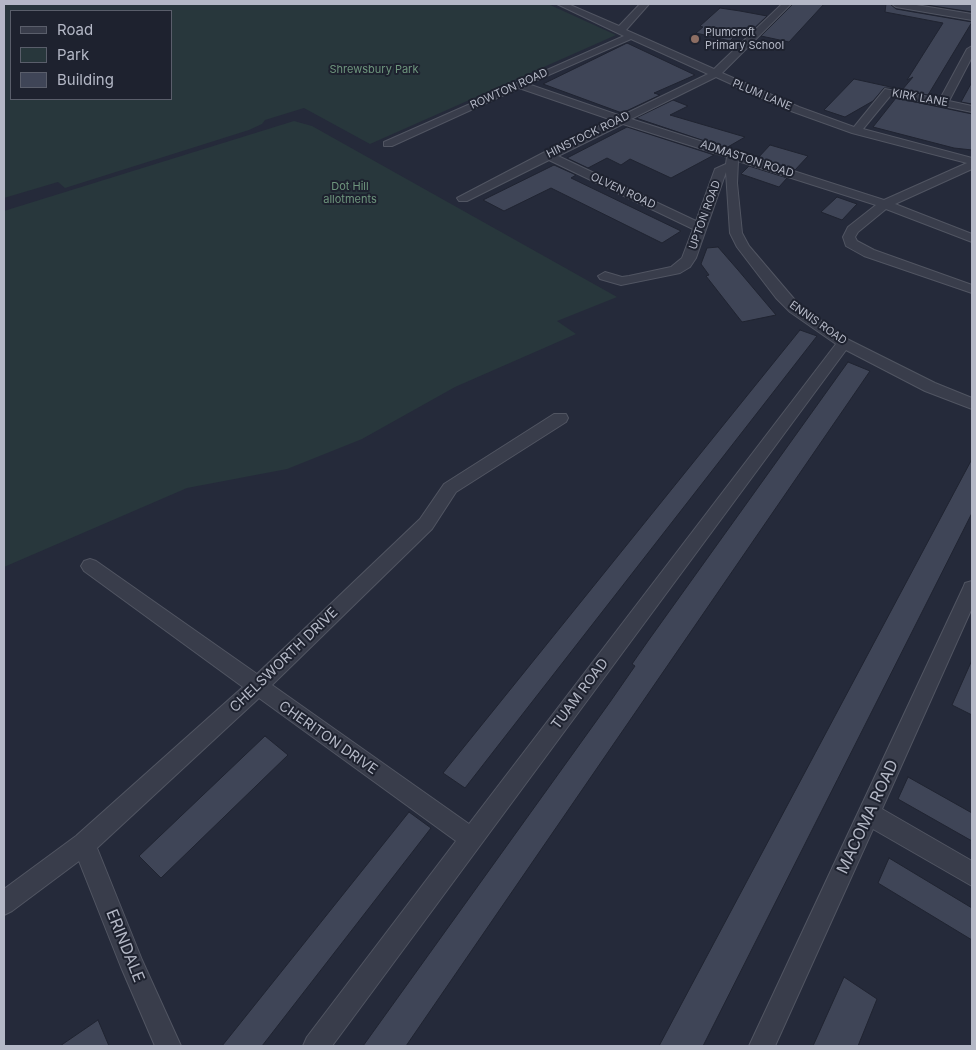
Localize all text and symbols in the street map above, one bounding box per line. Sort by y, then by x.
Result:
legend [10,10,172,100]
text: Road [57,20,93,39]
place label: Plumcroft Primary School [705,26,784,52]
marker: Plumcroft Primary School [689,33,701,45]
text: Park [57,45,89,64]
park label: Shrewsbury Park [330,63,418,77]
street label: ROWTON ROAD [468,66,550,112]
text: Building [57,70,114,89]
street label: PLUM LANE [730,77,794,113]
street label: KIRK LANE [891,87,949,109]
street label: HINSTOCK ROAD [544,109,632,161]
street label: ADMASTON ROAD [699,138,795,180]
street label: OLVEN ROAD [588,170,658,212]
street label: UPTON ROAD [686,179,724,251]
park label: Dot Hill allotments [323,180,377,206]
street label: ENNIS ROAD [787,298,849,348]
street label: CHELSWORTH DRIVE [226,604,342,716]
street label: TUAM ROAD [548,655,612,733]
street label: CHERITON DRIVE [275,698,381,778]
street label: MACOMA ROAD [833,757,903,877]
street label: ERINDALE [102,907,148,985]

